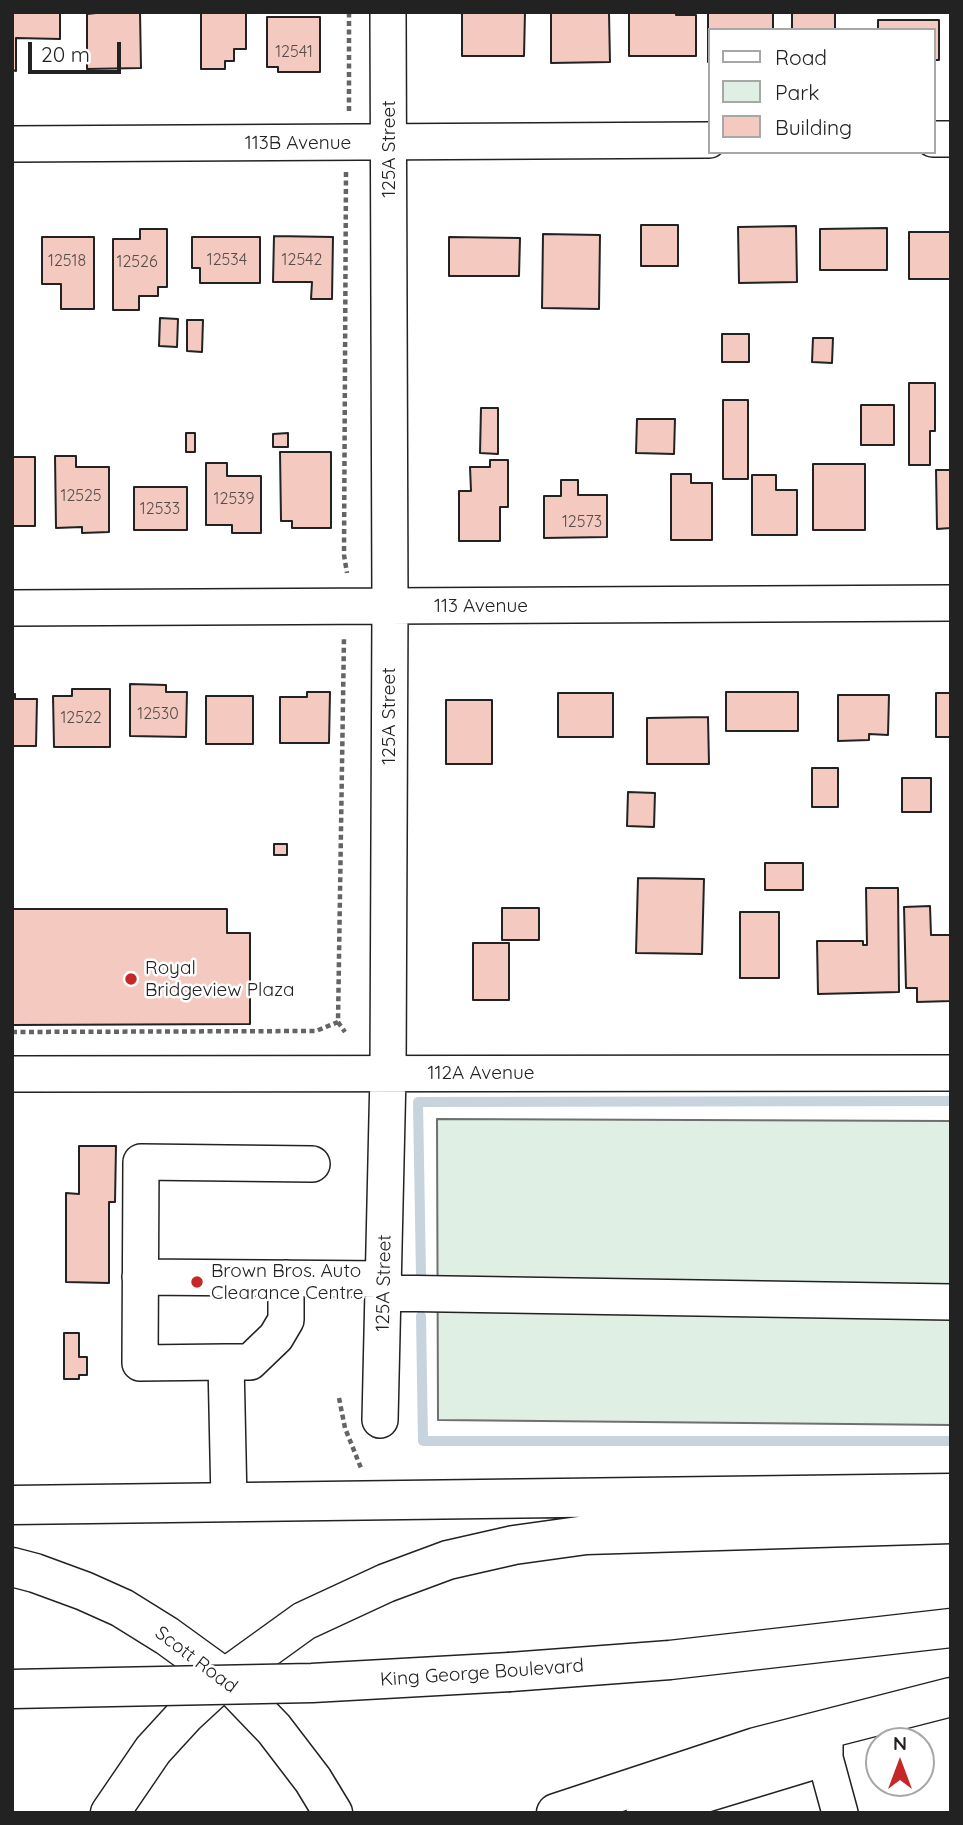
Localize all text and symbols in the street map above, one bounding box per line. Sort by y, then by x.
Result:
scale bar [32,28,124,72]
legend [708,28,935,154]
text: 20 m [41,41,90,67]
house number: 12541 [275,42,313,62]
text: Road [775,44,827,70]
text: Park [775,79,819,105]
street label: 125A Street [378,100,400,198]
text: Building [775,114,852,140]
street label: 113B Avenue [245,132,351,154]
house number: 12534 [207,250,247,270]
house number: 12542 [282,250,322,270]
house number: 12518 [48,251,86,271]
house number: 12526 [117,252,157,272]
house number: 12525 [60,486,102,506]
house number: 12539 [214,489,254,509]
house number: 12533 [140,499,180,519]
house number: 12573 [562,512,602,532]
street label: 113 Avenue [434,595,528,617]
street label: 125A Street [378,667,400,765]
house number: 12530 [137,704,179,724]
house number: 12522 [60,708,102,728]
place label: Royal Bridgeview Plaza [145,957,295,1001]
marker: Royal Bridgeview Plaza [123,971,139,987]
street label: 112A Avenue [427,1062,535,1084]
street label: 125A Street [372,1234,396,1332]
place label: Brown Bros. Auto Clearance Centre [211,1260,363,1304]
marker: Brown Bros. Auto Clearance Centre [189,1274,205,1290]
street label: Scott Road [150,1622,242,1698]
street label: King George Boulevard [379,1655,585,1691]
north arrow [865,1727,935,1797]
text: N [893,1731,907,1755]

